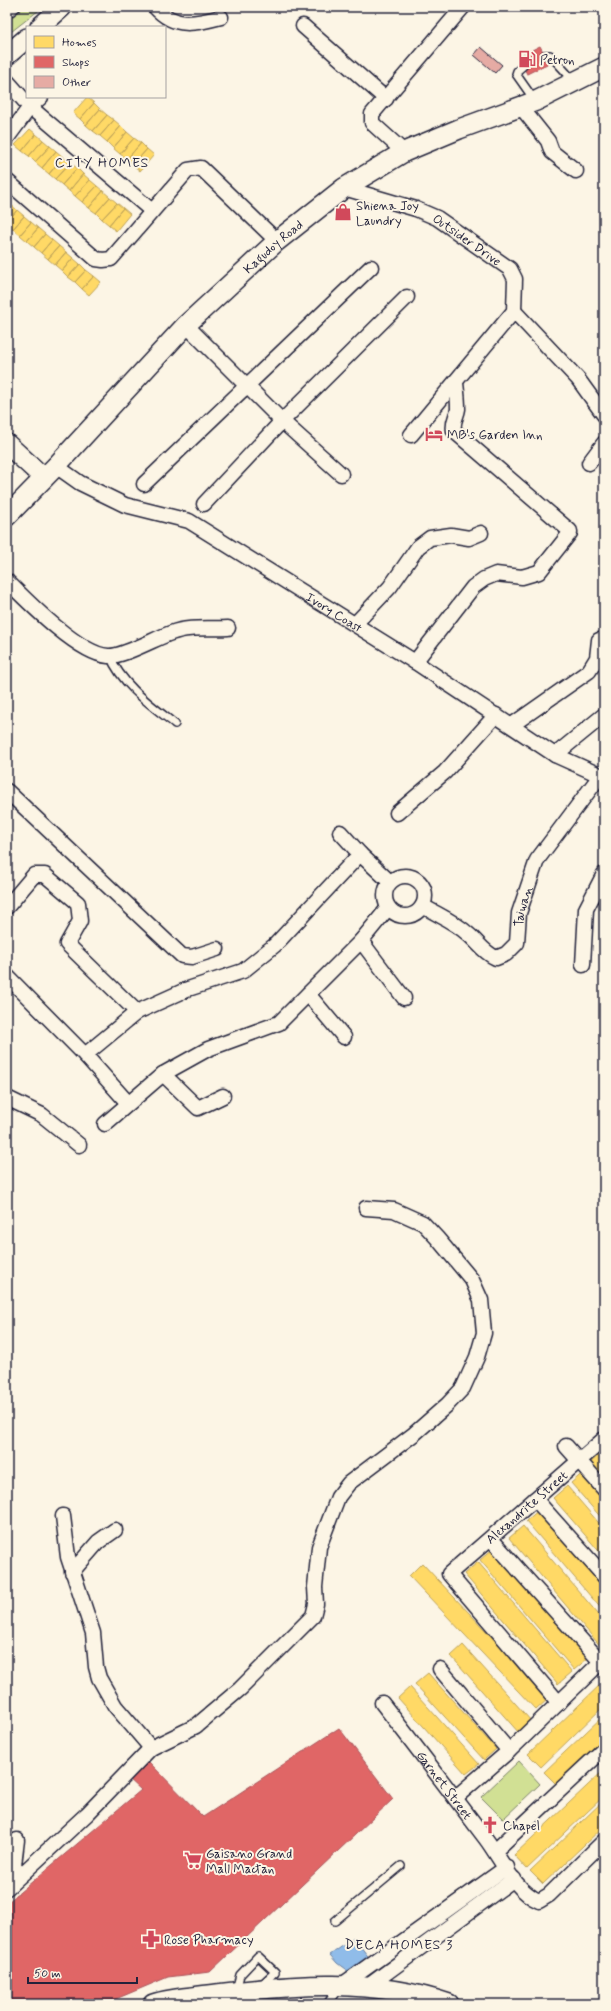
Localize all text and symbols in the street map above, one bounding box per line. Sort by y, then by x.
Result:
legend [26,26,166,98]
text: Homes [62,35,97,51]
fuel station icon: Petron [517,49,537,69]
place label: Petron [540,52,575,69]
text: Shops [62,55,89,71]
text: Other [62,75,91,91]
district label: CITY HOMES [55,154,149,172]
place label: Shiena Joy Laundry [356,198,419,230]
shop icon: Shiena Joy Laundry [333,202,353,222]
street label: Outsider Drive [429,211,504,270]
street label: Kagudoy Road [240,217,307,278]
hotel icon: MB's Garden Inn [424,424,444,444]
place label: MB's Garden Inn [447,427,542,444]
street label: Ivory Coast [302,589,365,637]
street label: Taiwan [511,884,538,927]
street label: Alexandrite Street [483,1467,572,1548]
street label: Garnet Street [412,1748,475,1824]
church icon: Chapel [480,1815,500,1835]
place label: Chapel [503,1818,540,1835]
place label: Gaisano Grand Mall Mactan [206,1846,292,1878]
supermarket icon: Gaisano Grand Mall Mactan [183,1850,203,1870]
pharmacy icon: Rose Pharmacy [141,1929,161,1949]
place label: Rose Pharmacy [164,1932,254,1949]
district label: DECA HOMES 3 [345,1936,453,1954]
scale bar [28,1959,137,1985]
text: 50 m [34,1966,61,1982]

